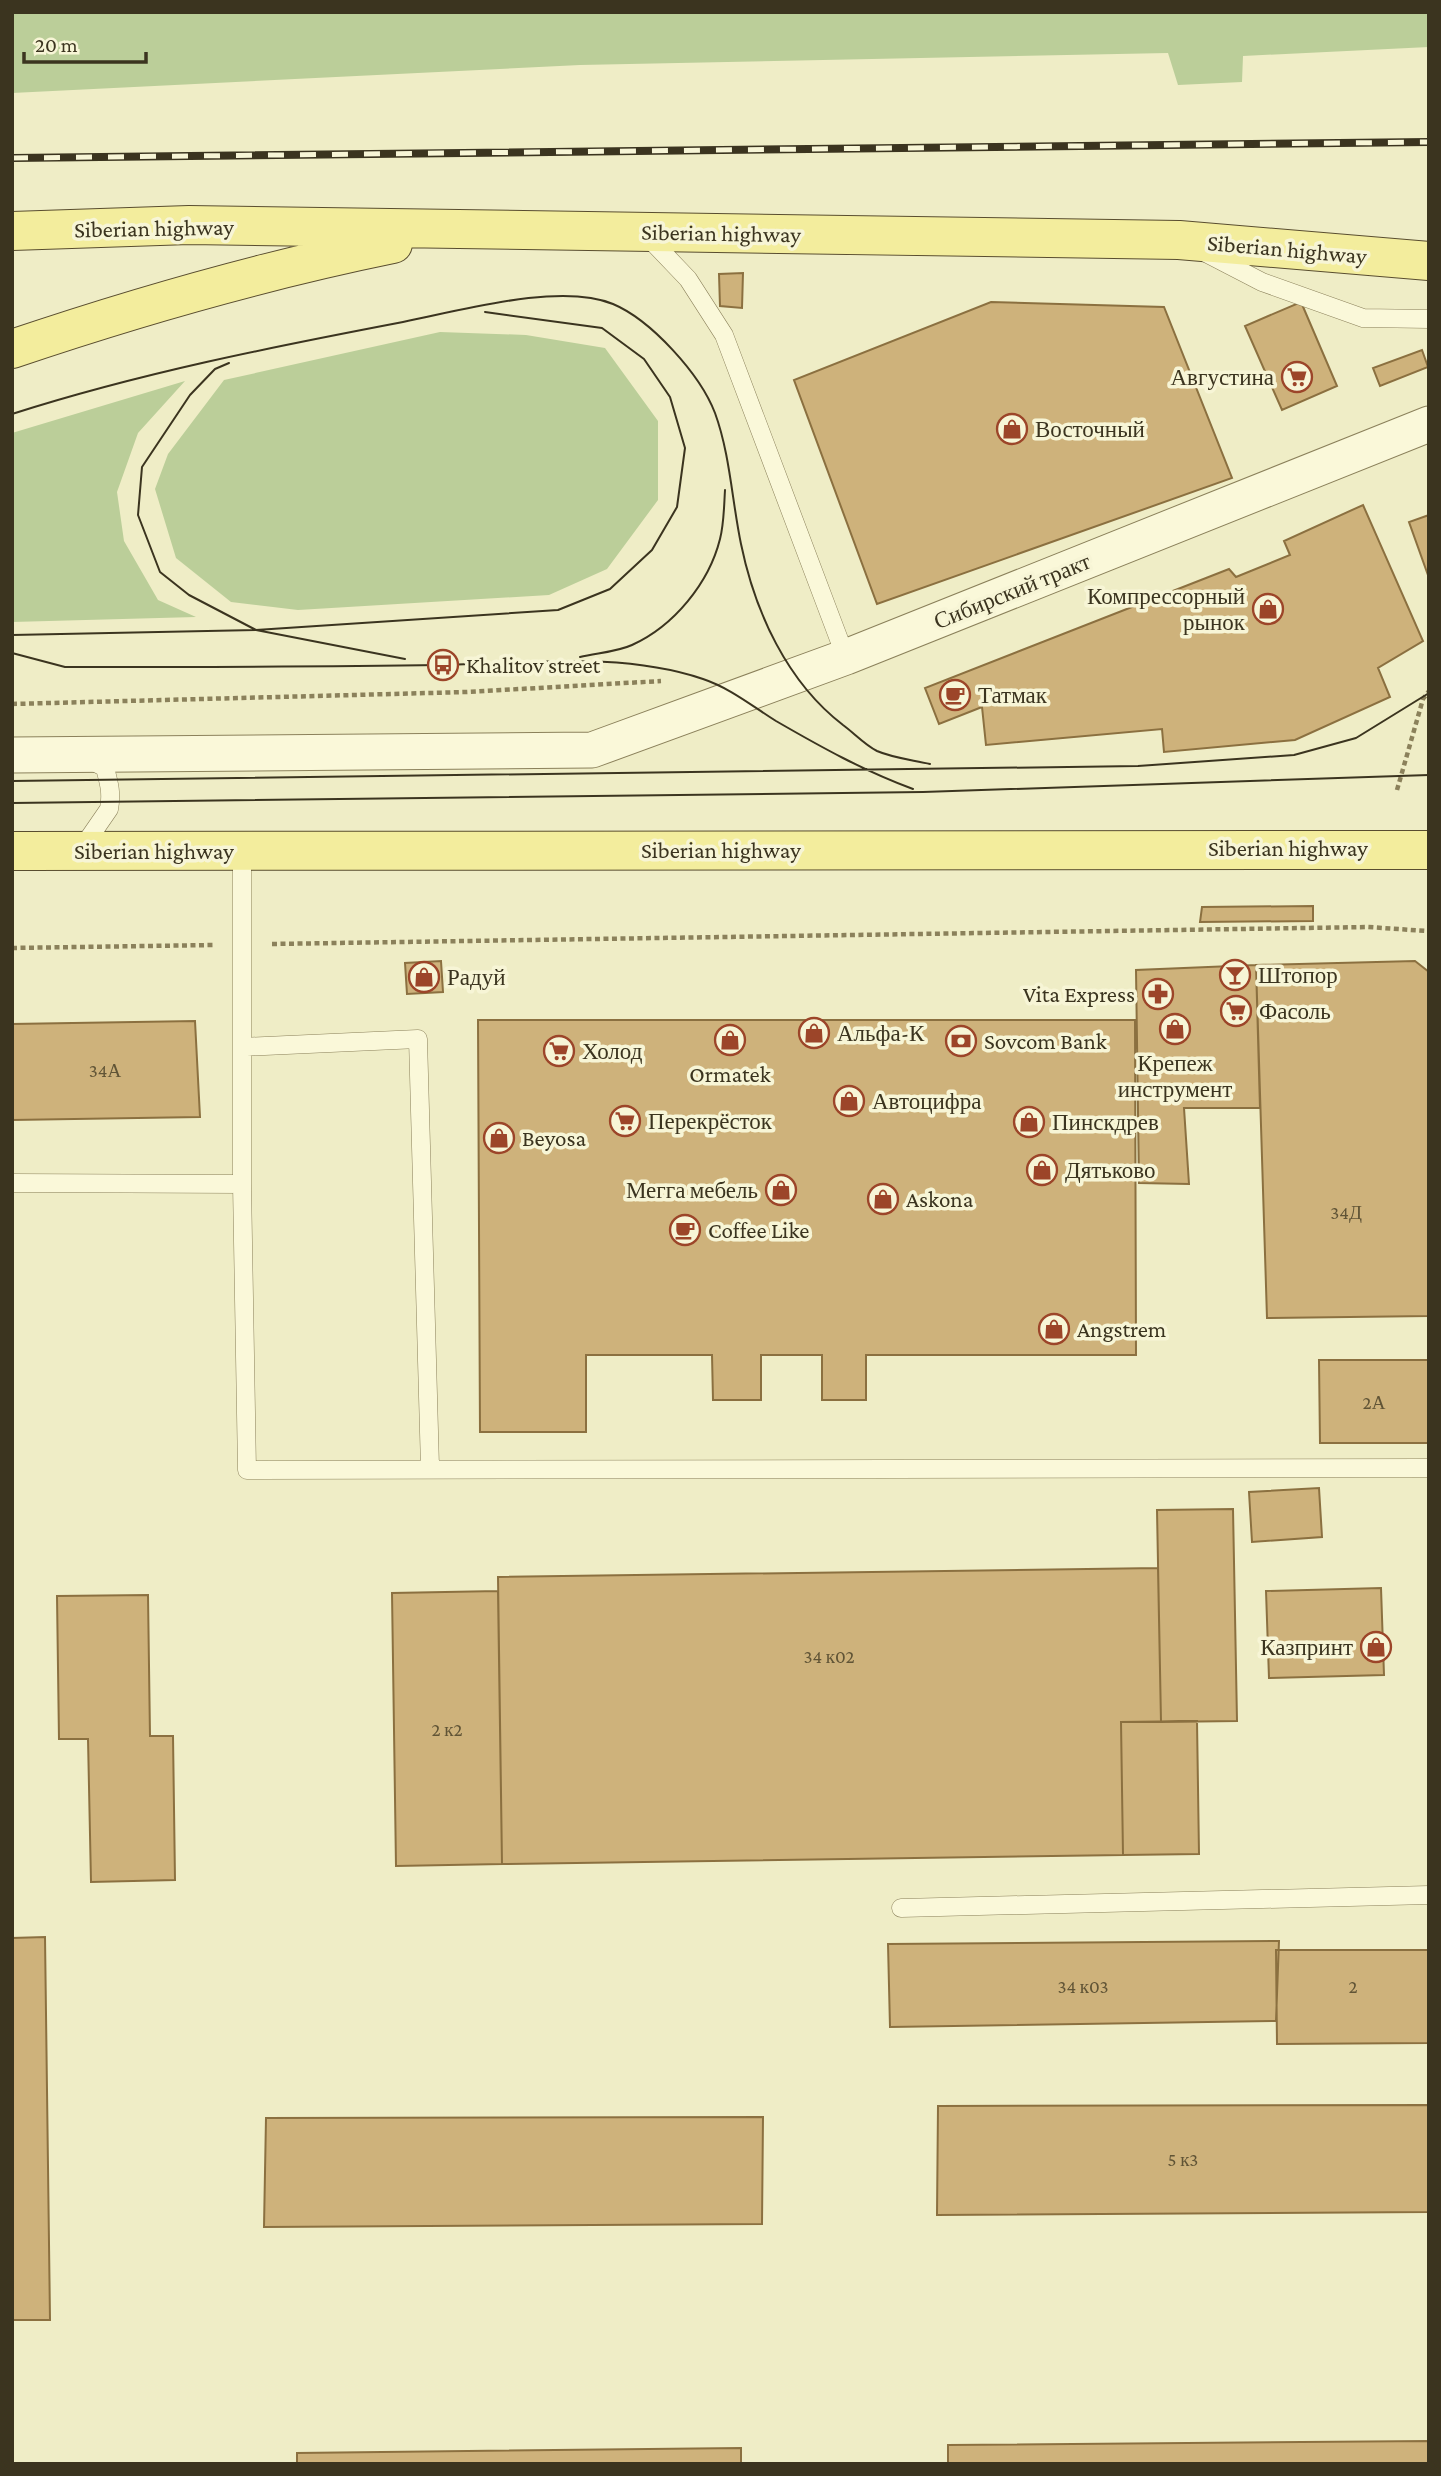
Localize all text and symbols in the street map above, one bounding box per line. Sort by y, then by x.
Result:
scale bar [24,21,147,65]
text: 20 m [35,33,78,57]
street label: Siberian highway [74,214,235,242]
street label: Siberian highway [641,219,802,247]
street label: Siberian highway [1206,229,1368,269]
supermarket icon: Августина [1280,360,1314,394]
place label: Августина [1171,364,1274,390]
shop icon: Восточный [995,412,1029,446]
place label: Восточный [1035,416,1145,442]
street label: Сибирский тракт [930,548,1094,634]
place label: Компрессорный рынок [1087,583,1246,635]
shop icon: Компрессорный рынок [1251,592,1285,626]
bus stop icon: Khalitov street [426,648,460,682]
place label: Khalitov street [466,652,601,678]
cafe icon: Татмак [938,678,972,712]
place label: Татмак [978,682,1048,708]
street label: Siberian highway [1208,835,1368,861]
street label: Siberian highway [641,837,801,863]
street label: Siberian highway [74,838,234,864]
bar icon: Штопор [1218,958,1252,992]
shop icon: Радуй [407,960,441,994]
place label: Штопор [1258,962,1338,988]
place label: Радуй [447,964,506,990]
pharmacy icon: Vita Express [1141,977,1175,1011]
place label: Vita Express [1023,981,1135,1007]
supermarket icon: Фасоль [1219,994,1253,1028]
place label: Фасоль [1259,998,1331,1024]
shop icon: Крепеж инструмент [1158,1012,1192,1046]
shop icon: Альфа-К [797,1016,831,1050]
place label: Альфа-К [837,1020,925,1046]
shop icon: Ormatek [713,1023,747,1057]
bank icon: Sovcom Bank [944,1024,978,1058]
place label: Sovcom Bank [984,1028,1107,1054]
supermarket icon: Холод [542,1034,576,1068]
place label: Холод [582,1038,643,1064]
place label: Крепеж инструмент [1118,1050,1232,1102]
house number: 34А [89,1060,121,1081]
place label: Ormatek [689,1061,771,1087]
shop icon: Автоцифра [832,1084,866,1118]
place label: Автоцифра [872,1088,981,1114]
supermarket icon: Перекрёсток [608,1104,642,1138]
shop icon: Пинскдрев [1012,1105,1046,1139]
place label: Перекрёсток [648,1108,773,1134]
place label: Пинскдрев [1052,1109,1159,1135]
shop icon: Beyosa [482,1121,516,1155]
place label: Beyosa [522,1125,586,1151]
shop icon: Дятьково [1025,1153,1059,1187]
place label: Дятьково [1065,1157,1156,1183]
shop icon: Мегга мебель [764,1173,798,1207]
place label: Мегга мебель [626,1177,758,1203]
shop icon: Askona [866,1182,900,1216]
place label: Askona [906,1186,974,1212]
house number: 34Д [1330,1202,1362,1223]
cafe icon: Coffee Like [668,1213,702,1247]
place label: Coffee Like [708,1217,809,1243]
shop icon: Angstrem [1037,1312,1071,1346]
place label: Angstrem [1077,1316,1166,1342]
house number: 2А [1363,1392,1386,1413]
shop icon: Казпринт [1359,1630,1393,1664]
place label: Казпринт [1260,1634,1353,1660]
house number: 34 к02 [803,1646,855,1667]
house number: 2 к2 [432,1719,462,1740]
house number: 34 к03 [1057,1976,1109,1997]
house number: 2 [1348,1976,1358,1997]
house number: 5 к3 [1168,2149,1198,2170]

